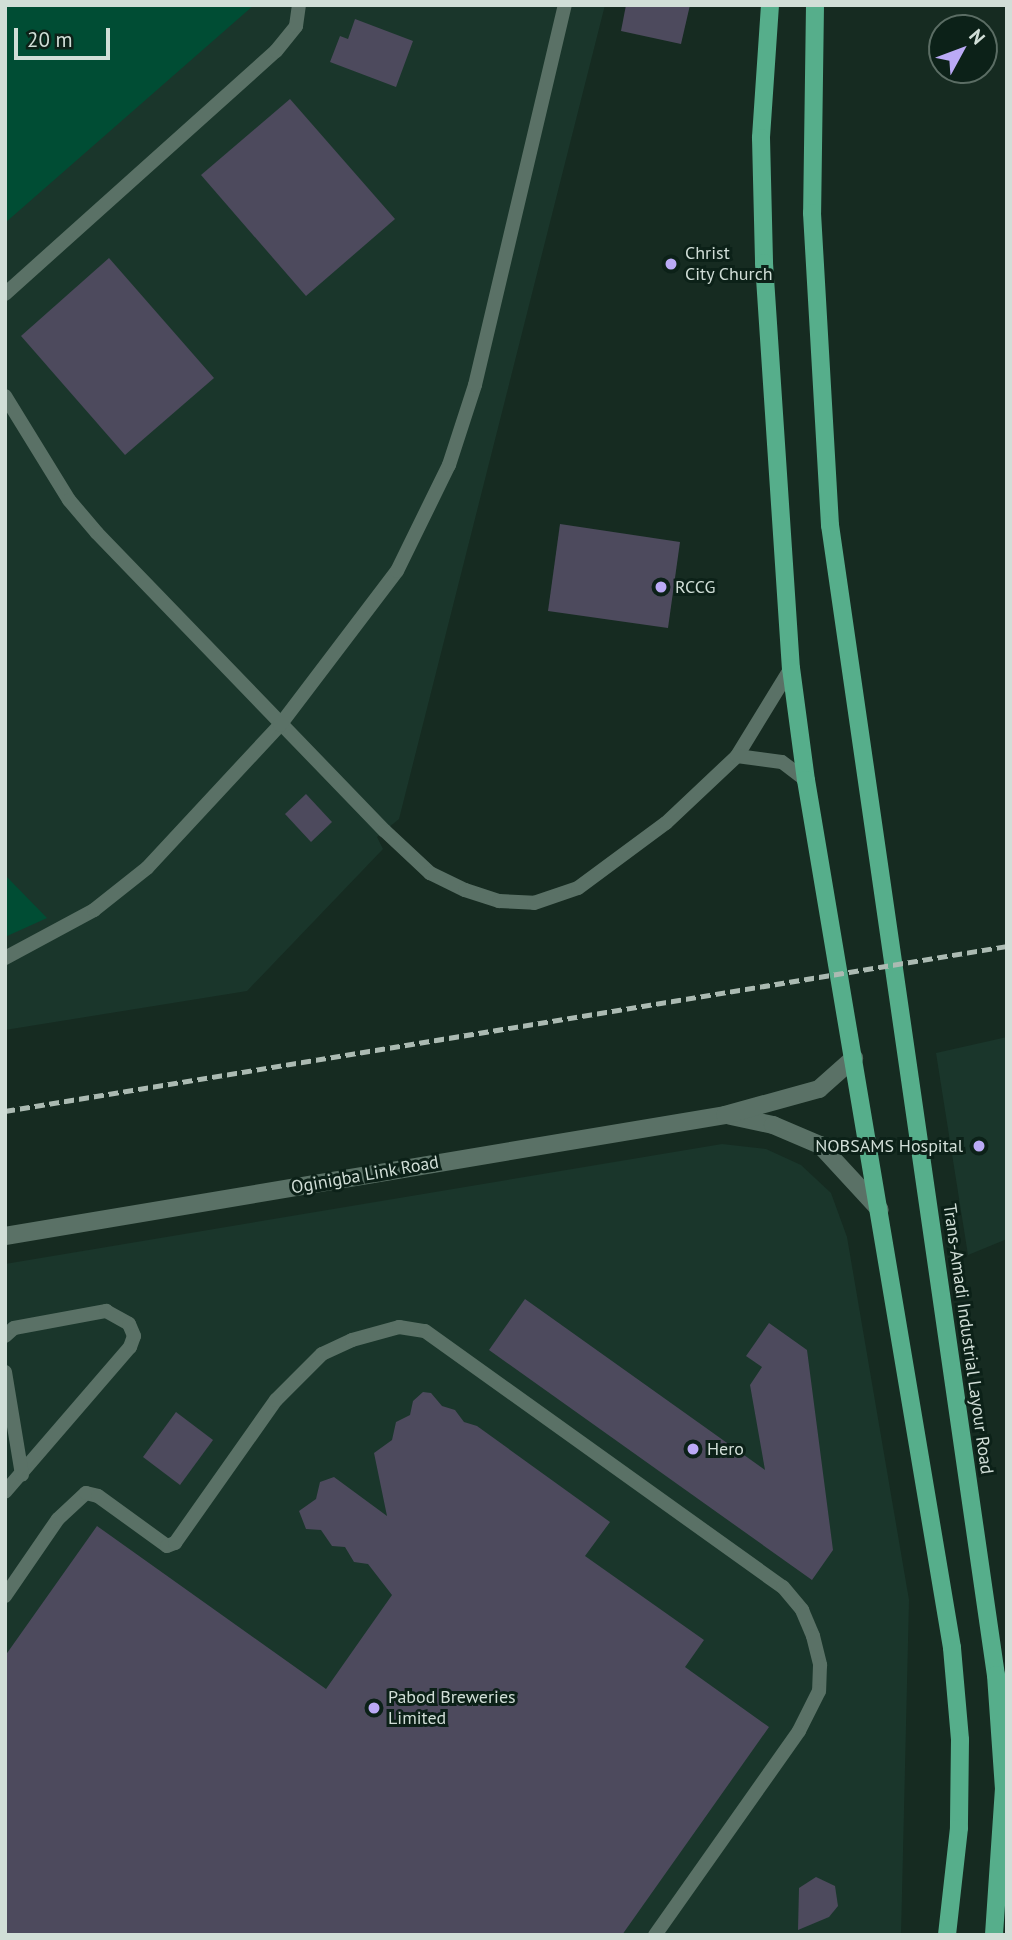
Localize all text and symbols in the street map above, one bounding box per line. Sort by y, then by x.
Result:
scale bar [18,14,114,58]
north arrow [928,14,998,84]
text: N [964,24,990,49]
text: 20 m [27,26,73,53]
place label: Christ City Church [685,243,773,286]
marker: Christ City Church [663,256,679,272]
place label: RCCG [675,576,716,598]
marker: RCCG [653,579,669,595]
place label: NOBSAMS Hospital [815,1135,963,1157]
marker: NOBSAMS Hospital [969,1136,989,1156]
street label: Oginigba Link Road [289,1151,441,1199]
street label: Trans-Amadi Industrial Layour Road [938,1202,998,1476]
place label: Hero [707,1438,744,1460]
marker: Hero [685,1441,701,1457]
place label: Pabod Breweries Limited [388,1687,516,1730]
marker: Pabod Breweries Limited [366,1700,382,1716]

